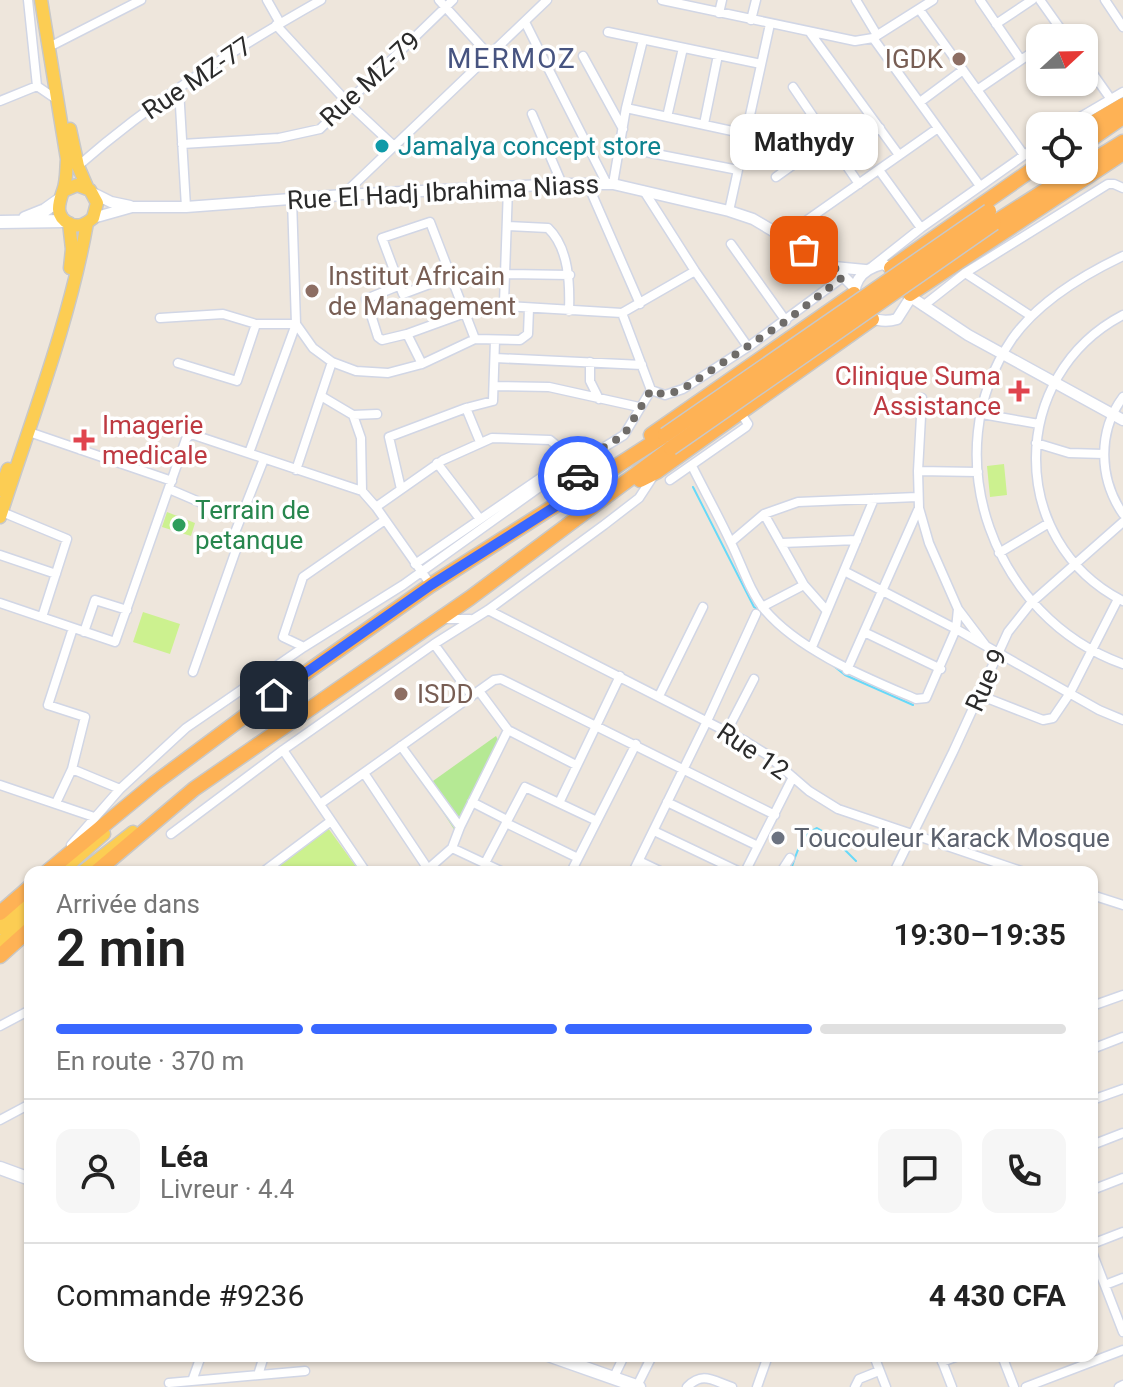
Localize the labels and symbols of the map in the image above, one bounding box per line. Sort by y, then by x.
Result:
north arrow [1026,24,1098,96]
street label: Rue MZ-79 [314,25,426,133]
street label: Rue MZ-77 [137,31,257,125]
district label: MERMOZ [447,42,577,75]
place label: IGDK [885,44,944,74]
marker: IGDK [950,50,968,68]
callout: Mathydy [730,114,878,170]
place label: Jamalya concept store [398,131,661,161]
marker: Jamalya concept store [373,137,391,155]
street label: Rue El Hadj Ibrahima Niass [286,169,600,215]
pin [770,216,838,284]
place label: Institut Africain de Management [328,261,516,321]
marker: Institut Africain de Management [303,282,321,300]
place label: Clinique Suma Assistance [835,361,1001,421]
marker: Clinique Suma Assistance [1008,380,1030,402]
place label: Imagerie medicale [102,410,207,470]
marker: Imagerie medicale [73,429,95,451]
courier [538,436,618,516]
place label: Terrain de petanque [195,495,310,555]
marker: Terrain de petanque [170,516,188,534]
street label: Rue 9 [959,644,1013,716]
pin [240,661,308,729]
place label: ISDD [417,679,474,709]
marker: ISDD [392,685,410,703]
street label: Rue 12 [712,716,794,786]
place label: Toucouleur Karack Mosque [794,823,1110,853]
marker: Toucouleur Karack Mosque [769,829,787,847]

